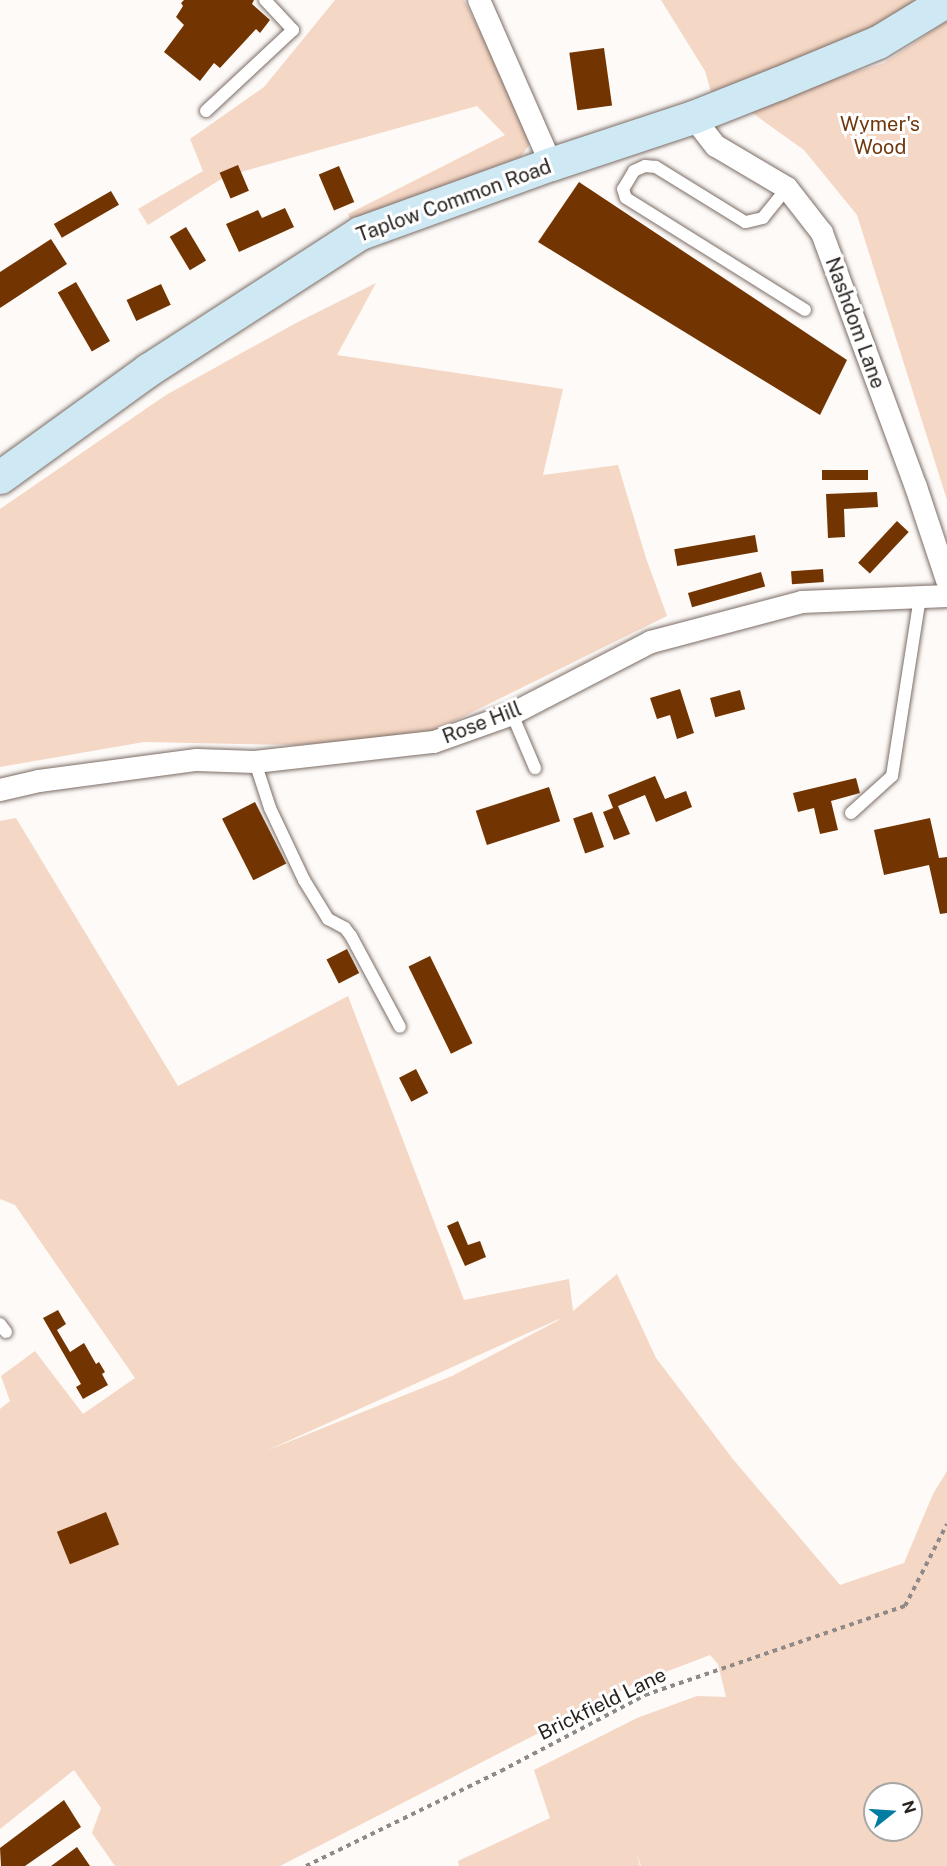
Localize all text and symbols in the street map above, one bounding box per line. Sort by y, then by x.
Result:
park label: Wymer's Wood [840,113,920,160]
street label: Taplow Common Road [353,155,555,247]
street label: Nashdom Lane [820,254,890,392]
street label: Rose Hill [439,697,525,749]
street label: Brickfield Lane [534,1663,670,1745]
north arrow [863,1782,923,1842]
text: N [898,1798,920,1816]

